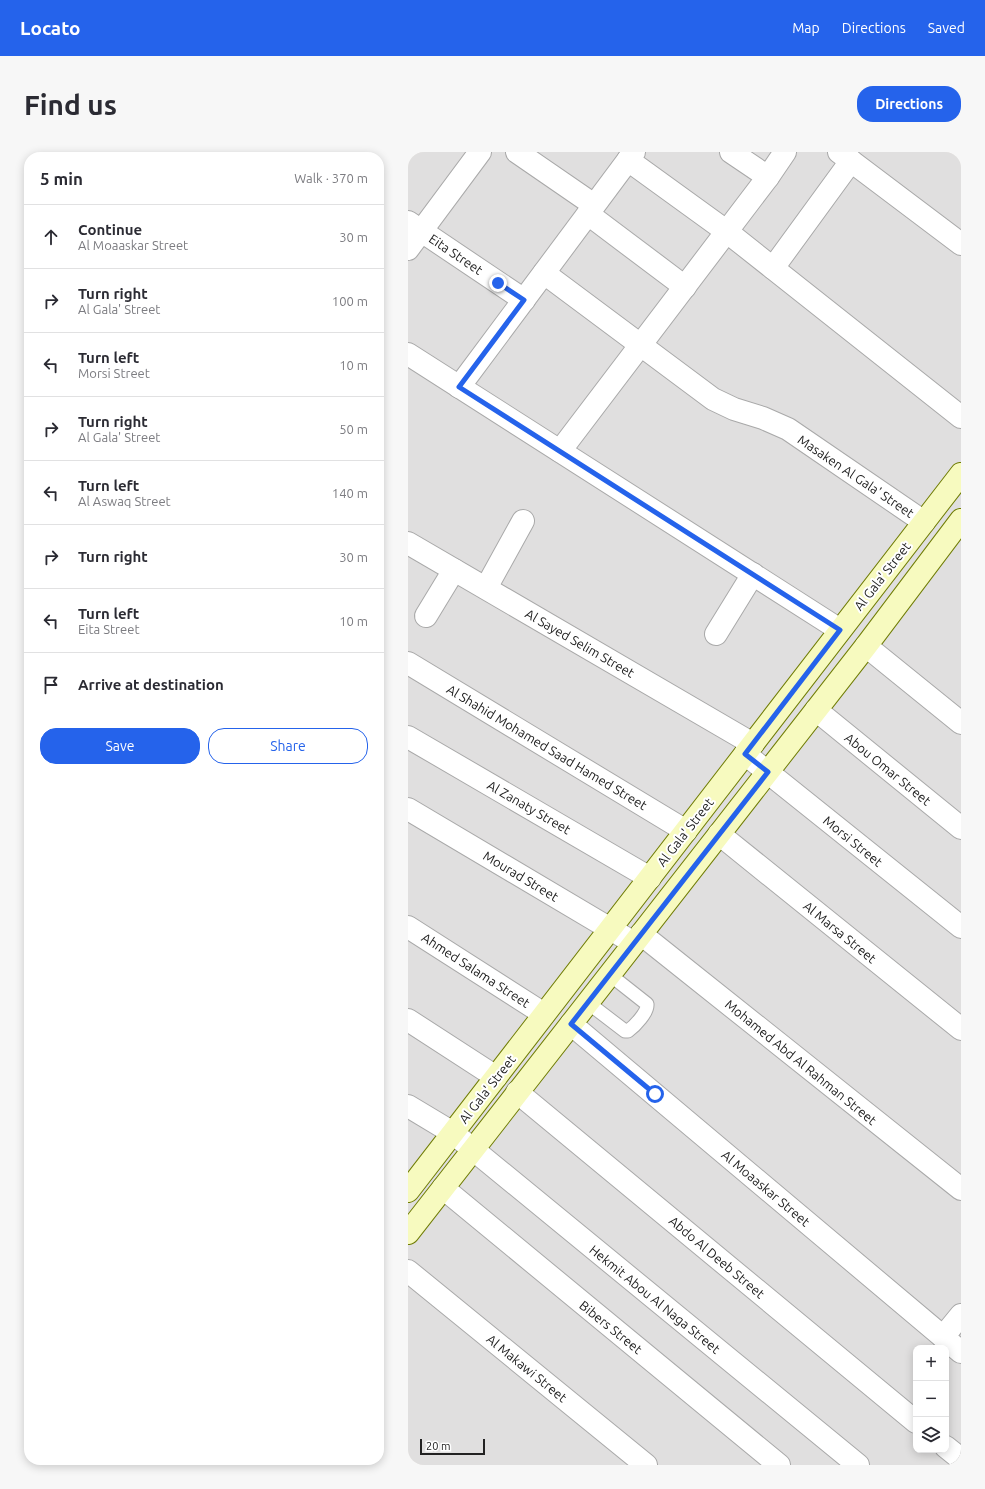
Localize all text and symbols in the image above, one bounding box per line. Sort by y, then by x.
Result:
text: Locato [20,17,81,39]
text: Map [792,20,820,36]
text: Directions [842,20,906,36]
text: Saved [928,20,965,36]
button: Directions [857,86,961,122]
text: Find us [24,89,117,120]
text: 5 min [40,169,83,188]
text: Walk · 370 m [294,171,368,185]
text: Continue [78,221,142,238]
icon: ahead [40,226,62,248]
text: 30 m [339,230,368,244]
street label: Eita Street [427,231,485,277]
text: Al Moaaskar Street [78,238,188,252]
route end [489,274,507,292]
text: Turn right [78,285,148,302]
icon: right [40,290,62,312]
text: 100 m [332,294,368,308]
text: Al Gala' Street [78,302,160,316]
text: Turn left [78,349,139,366]
icon: left [40,354,62,376]
text: 10 m [339,358,368,372]
text: Morsi Street [78,366,150,380]
text: Turn right [78,413,148,430]
icon: right [40,418,62,440]
text: 50 m [339,422,368,436]
text: Al Gala' Street [78,430,160,444]
street label: Masaken Al Gala' Street [795,432,917,520]
text: Turn left [78,477,139,494]
icon: left [40,482,62,504]
text: 140 m [332,486,368,500]
text: Al Aswaq Street [78,494,171,508]
street label: Al Gala' Street [851,539,913,613]
icon: right [40,546,62,568]
text: Turn right [78,548,148,565]
text: 30 m [339,550,368,564]
text: Turn left [78,605,139,622]
street label: Al Sayed Selim Street [523,606,637,680]
icon: left [40,610,62,632]
text: 10 m [339,614,368,628]
text: Eita Street [78,622,140,636]
icon: arrive [40,674,62,696]
text: Arrive at destination [78,676,224,693]
street label: Al Shahid Mohamed Saad Hamed Street [445,682,649,812]
button: Save [40,728,200,764]
button: Share [208,728,368,764]
street label: Abou Omar Street [842,730,934,808]
street label: Al Zanaty Street [485,778,573,836]
street label: Al Gala' Street [654,795,716,869]
street label: Morsi Street [821,813,885,869]
street label: Mourad Street [481,848,561,904]
street label: Al Marsa Street [801,898,879,966]
street label: Ahmed Salama Street [419,930,533,1010]
street label: Mohamed Abd Al Rahman Street [723,997,879,1127]
street label: Al Gala' Street [456,1052,518,1126]
route start [646,1085,664,1103]
street label: Al Moaaskar Street [719,1147,813,1229]
street label: Abdo Al Deeb Street [667,1213,767,1301]
street label: Hekmit Abou Al Naga Street [587,1242,723,1356]
street label: Bibers Street [577,1298,645,1356]
street label: Al Makawi Street [484,1332,570,1404]
map controls [913,1345,949,1453]
button: + [913,1345,949,1381]
button: − [913,1381,949,1417]
button: layers [913,1417,949,1453]
scale bar [420,1437,485,1456]
text: 20 m [426,1440,450,1452]

